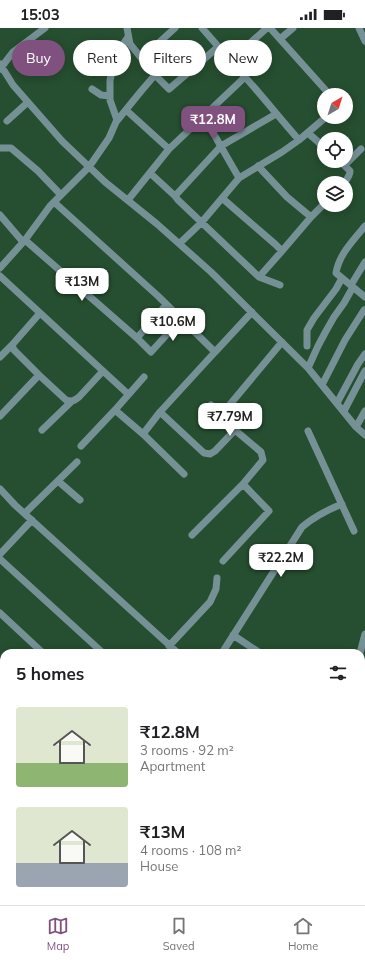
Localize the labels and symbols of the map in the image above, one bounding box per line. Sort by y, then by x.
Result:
north arrow [317,88,353,124]
pin: ₹12.8M [180,106,246,140]
pin: ₹13M [58,268,106,302]
pin: ₹10.6M [140,308,206,342]
pin: ₹7.79M [197,403,263,437]
pin: ₹22.2M [248,544,314,578]

